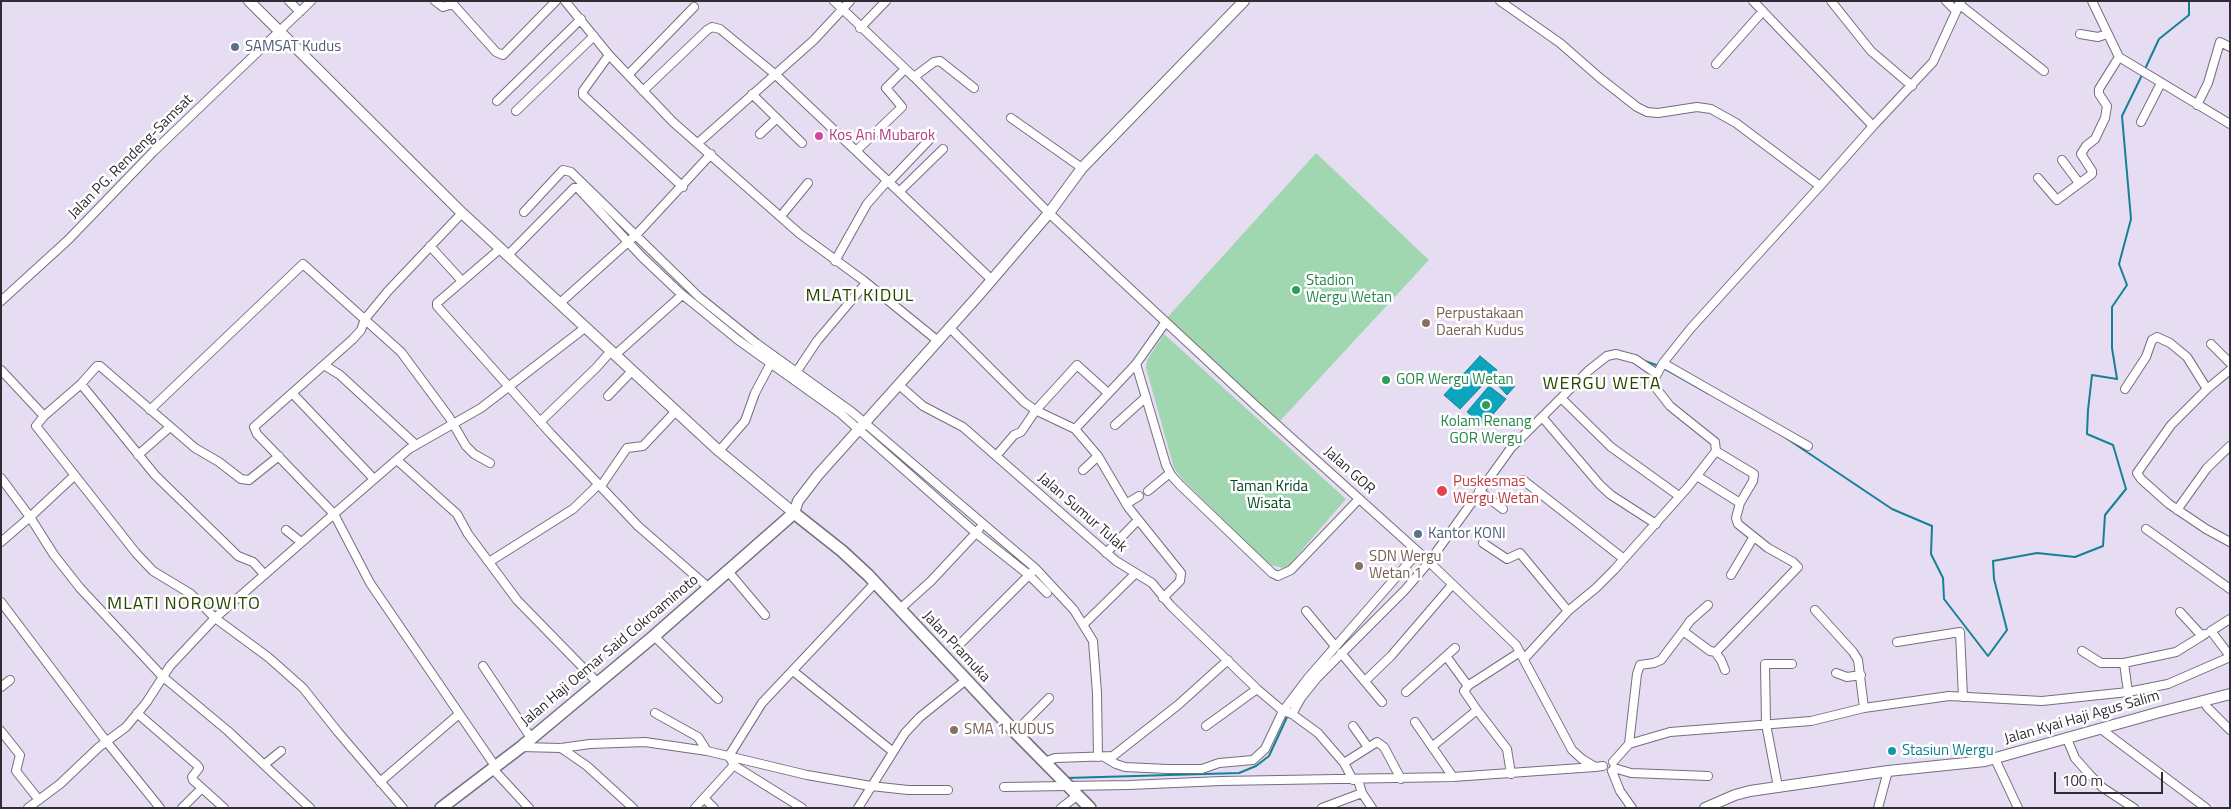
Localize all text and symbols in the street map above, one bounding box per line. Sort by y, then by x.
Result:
place label: SAMSAT Kudus [245,38,341,56]
marker: SAMSAT Kudus [229,41,241,53]
street label: Jalan PG. Rendeng-Samsat [65,91,197,223]
place label: Kos Ani Mubarok [829,127,935,145]
marker: Kos Ani Mubarok [813,130,825,142]
place label: Stadion Wergu Wetan [1306,272,1392,307]
marker: Stadion Wergu Wetan [1290,284,1302,296]
district label: MLATI KIDUL [804,286,916,308]
place label: Perpustakaan Daerah Kudus [1436,305,1524,340]
marker: Perpustakaan Daerah Kudus [1420,317,1432,329]
place label: GOR Wergu Wetan [1396,371,1514,389]
marker: GOR Wergu Wetan [1380,374,1392,386]
district label: WERGU WETA [1541,374,1663,396]
marker: Kolam Renang GOR Wergu [1480,399,1492,411]
place label: Kolam Renang GOR Wergu [1440,413,1532,448]
street label: Jalan GOR [1320,443,1378,499]
street label: Jalan Sumur Tulak [1034,469,1130,557]
place label: Puskesmas Wergu Wetan [1453,473,1539,508]
park label: Taman Krida Wisata [1230,478,1308,513]
marker: Puskesmas Wergu Wetan [1435,484,1449,498]
place label: Kantor KONI [1428,525,1506,543]
marker: Kantor KONI [1412,528,1424,540]
place label: SDN Wergu Wetan 1 [1369,548,1442,583]
marker: SDN Wergu Wetan 1 [1353,560,1365,572]
street label: Jalan Haji Oemar Said Cokroaminoto [518,571,702,731]
district label: MLATI NOROWITO [105,594,263,616]
street label: Jalan Pramuka [918,608,994,686]
street label: Jalan Kyai Haji Agus Salim [2002,687,2162,749]
place label: SMA 1 KUDUS [964,721,1054,739]
marker: SMA 1 KUDUS [948,724,960,736]
place label: Stasiun Wergu [1902,742,1994,760]
marker: Stasiun Wergu [1886,745,1898,757]
scale bar [2056,762,2165,794]
text: 100 m [2062,769,2103,792]

